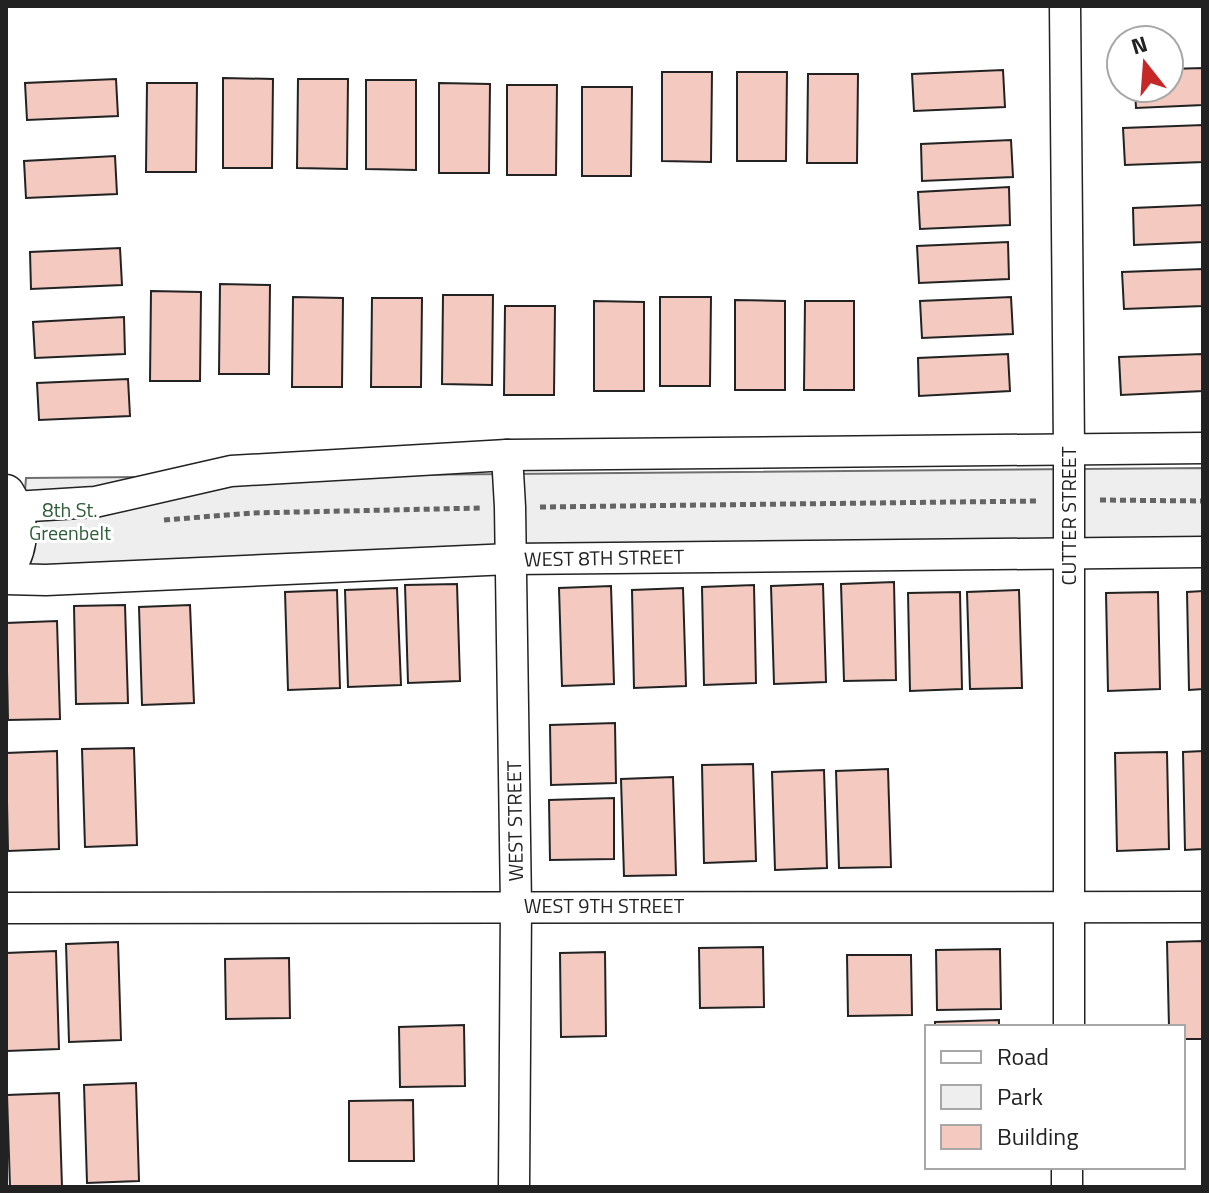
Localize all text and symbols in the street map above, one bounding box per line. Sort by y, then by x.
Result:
north arrow [1105,24,1185,104]
text: N [1127,26,1151,63]
street label: CUTTER STREET [1053,446,1084,585]
park label: 8th St. Greenbelt [29,494,111,548]
street label: WEST 8TH STREET [524,541,685,574]
street label: WEST STREET [498,760,531,882]
street label: WEST 9TH STREET [524,890,685,921]
legend [925,1025,1185,1169]
text: Road [997,1038,1049,1074]
text: Park [997,1078,1043,1114]
text: Building [997,1118,1079,1154]

